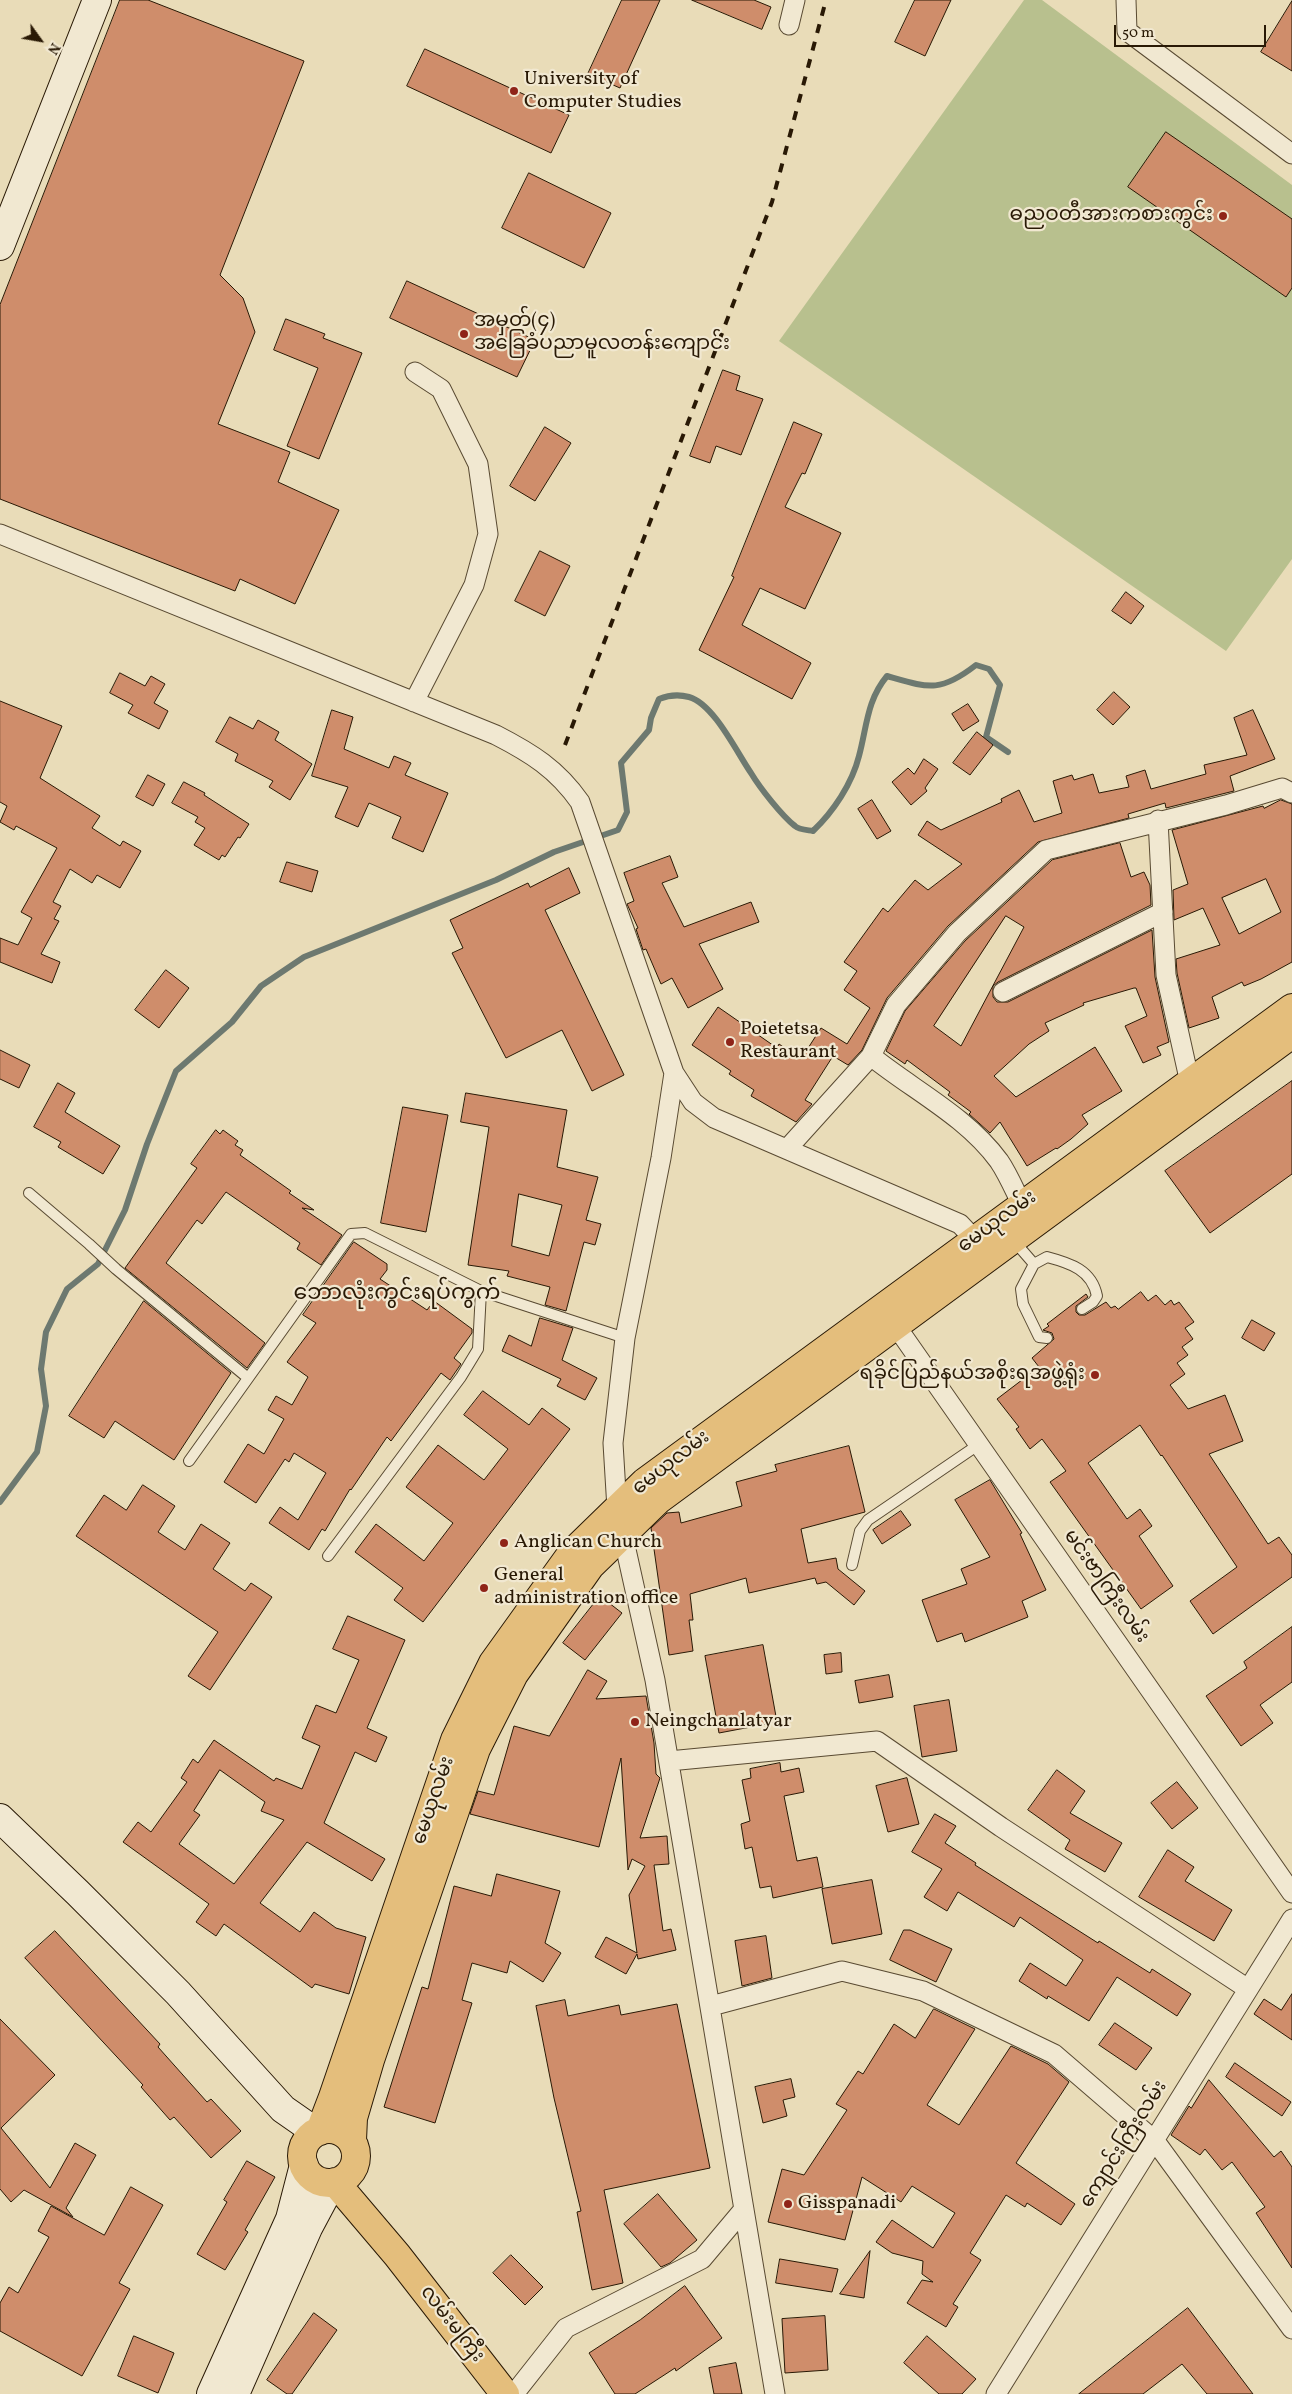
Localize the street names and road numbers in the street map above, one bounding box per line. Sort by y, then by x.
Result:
street label: မေယုလမ်း [954,1186,1042,1260]
street label: မေယုလမ်း [629,1426,715,1502]
street label: မင်းဗာကြီးလမ်း [1057,1526,1153,1648]
street label: မေယုလမ်း [409,1754,461,1848]
street label: ကျောင်းကြီးလမ်း [1076,2077,1174,2213]
street label: လမ်းမကြီး [414,2282,488,2368]

